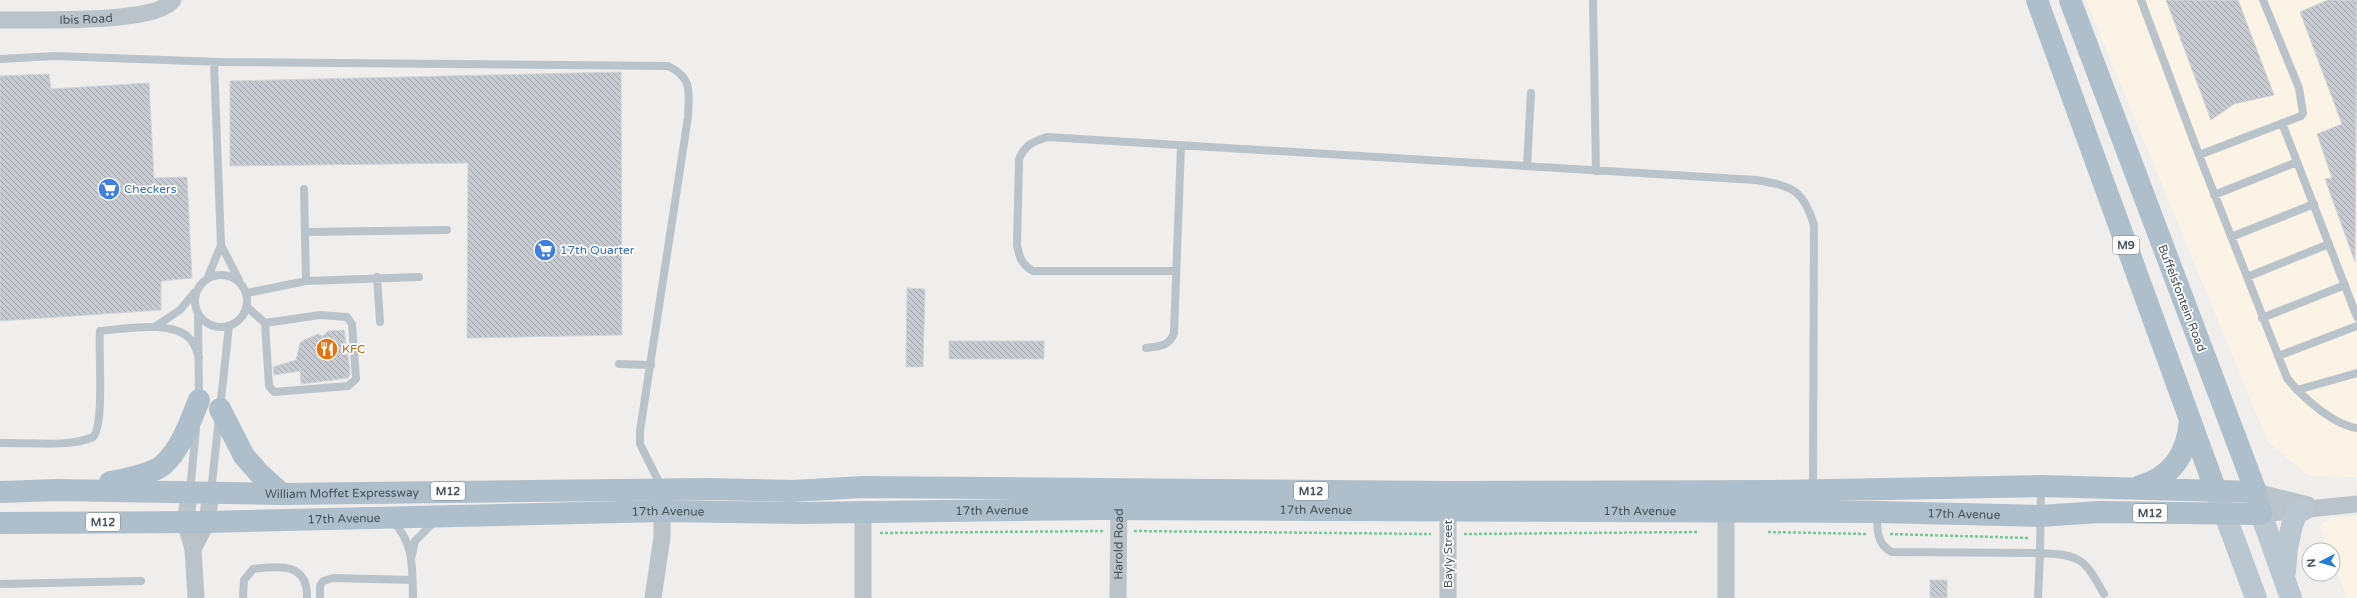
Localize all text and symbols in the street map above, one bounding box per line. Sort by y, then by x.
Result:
street label: Ibis Road [59,11,113,27]
supermarket icon: Checkers [96,176,122,202]
place label: Checkers [124,182,177,196]
road number: M9 [2113,236,2139,254]
supermarket icon: 17th Quarter [532,237,558,263]
street label: Buffelsfontein Road [2155,242,2209,354]
place label: 17th Quarter [560,243,635,257]
restaurant icon: KFC [314,336,340,362]
place label: KFC [342,342,365,356]
road number: M12 [431,482,465,500]
road number: M12 [1294,482,1328,500]
street label: William Moffet Expressway [265,485,420,501]
street label: 17th Avenue [955,503,1029,518]
street label: 17th Avenue [1279,503,1353,517]
street label: 17th Avenue [631,504,705,519]
street label: 17th Avenue [1603,504,1677,518]
road number: M12 [2133,504,2167,522]
street label: 17th Avenue [1927,506,2001,522]
street label: Harold Road [1111,508,1126,580]
street label: 17th Avenue [307,511,381,527]
road number: M12 [86,513,120,531]
street label: Bayly Street [1441,519,1455,588]
north arrow [2301,542,2341,582]
text: N [2305,558,2318,568]

